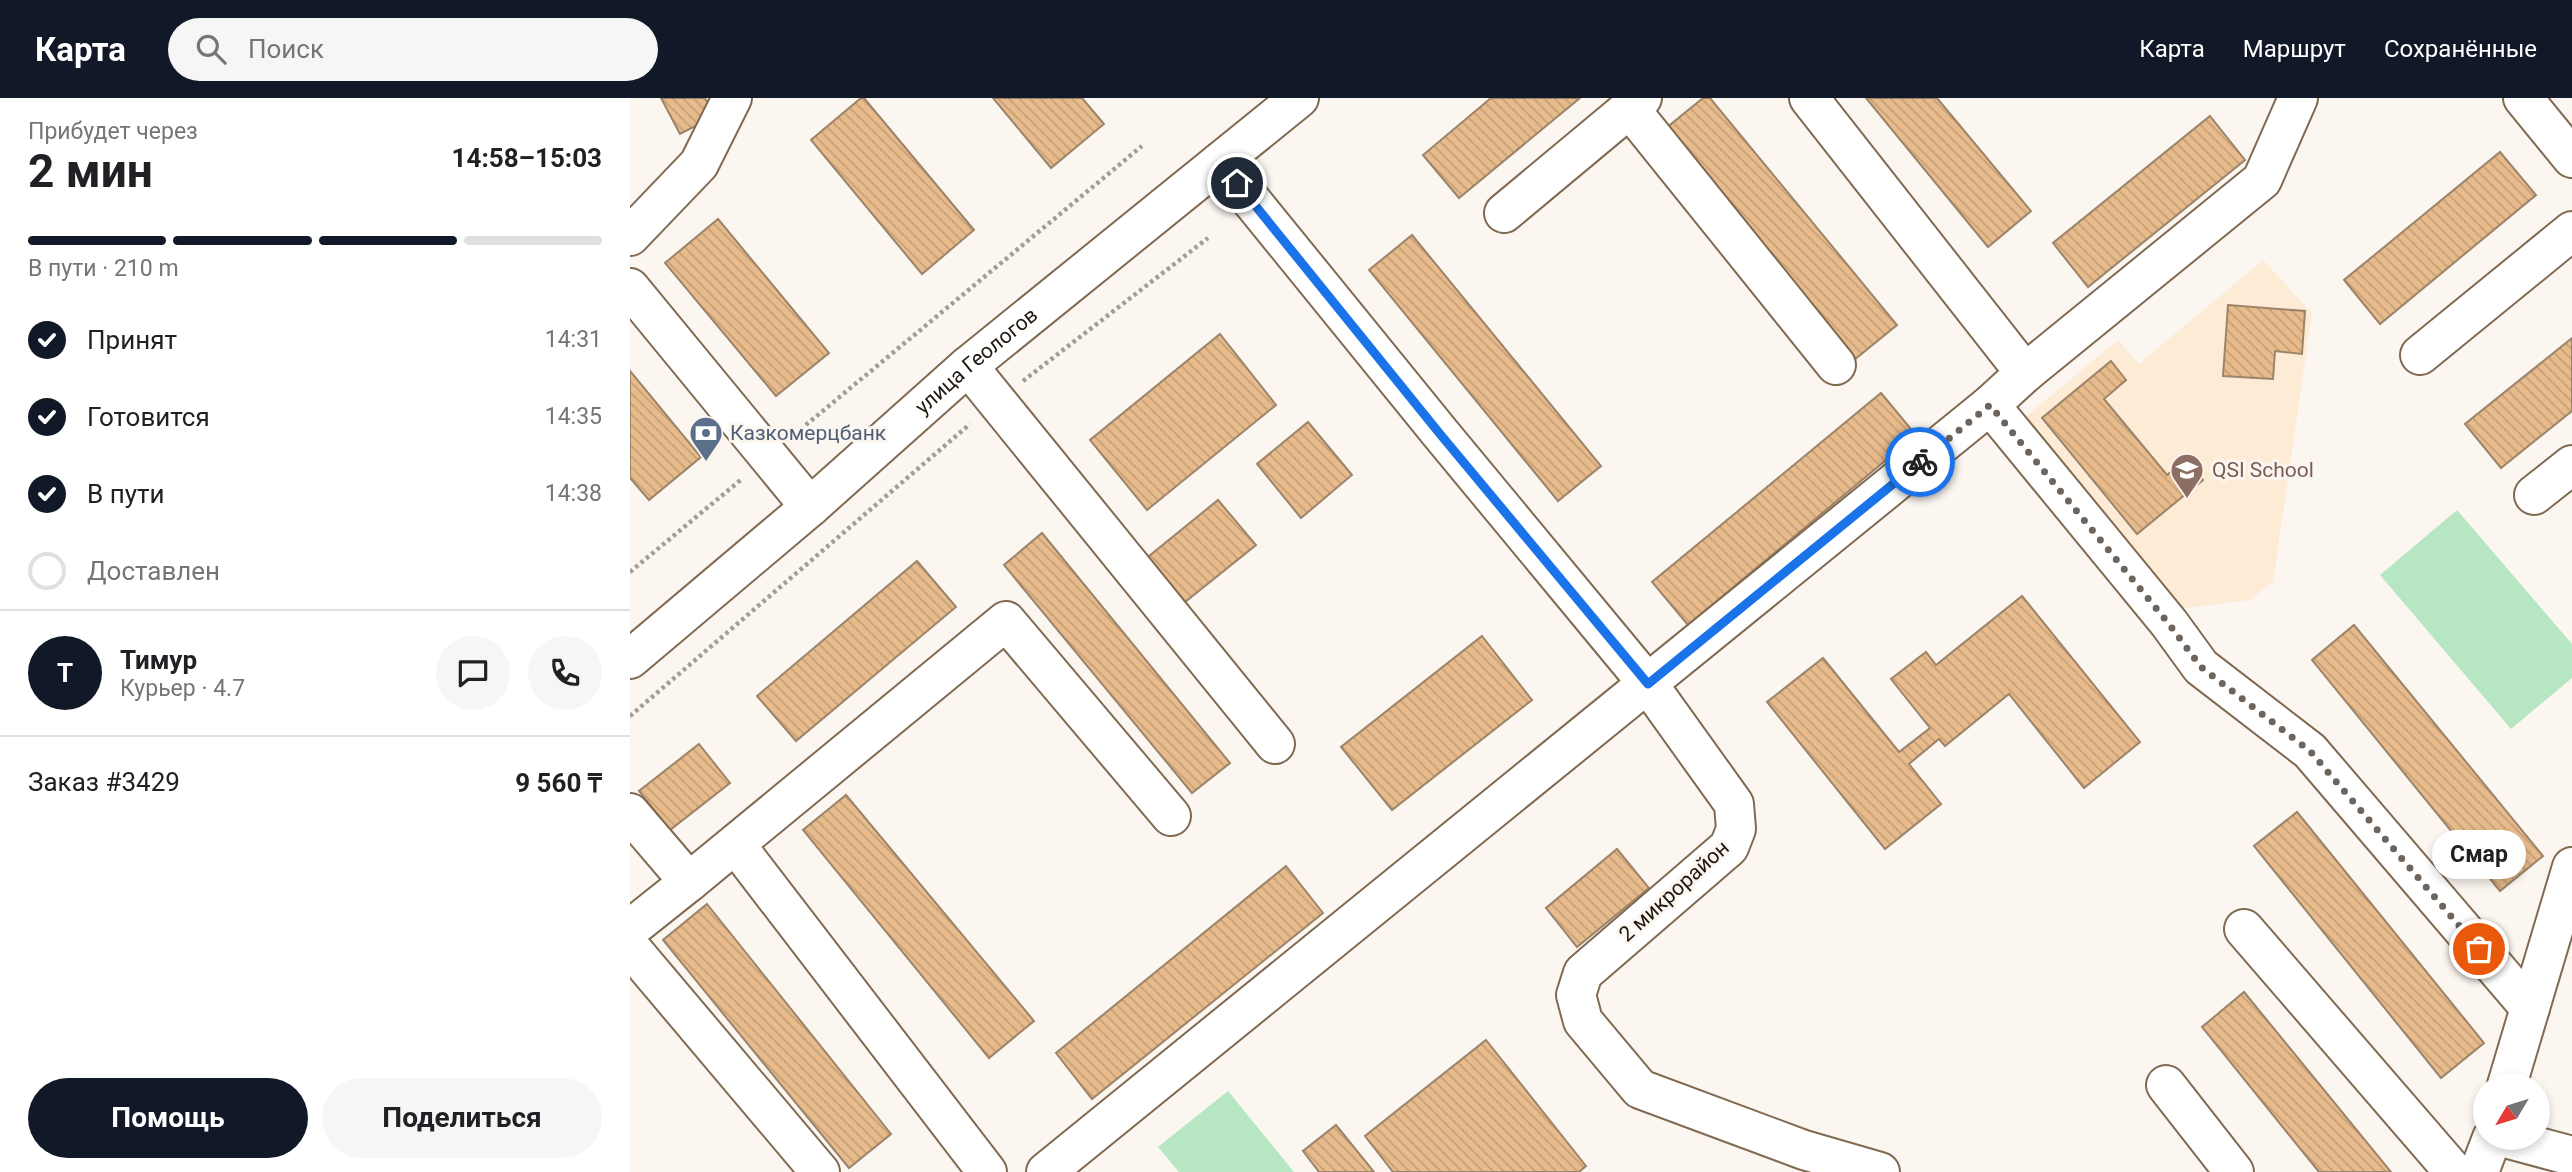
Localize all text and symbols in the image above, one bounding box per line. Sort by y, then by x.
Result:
search box [168,18,658,81]
text: Карта [35,30,126,69]
icon: search [192,30,230,68]
text: Поиск [248,34,324,64]
text: Карта [2139,35,2205,63]
text: Маршрут [2243,35,2346,63]
text: Сохранённые [2384,35,2537,63]
text: Прибудет через [28,118,198,145]
text: 14:58–15:03 [452,143,602,173]
text: 2 мин [28,144,153,198]
pin [1207,153,1267,213]
icon: home [1218,164,1256,202]
text: В пути · 210 m [28,255,179,282]
street label: улица Геологов [910,303,1042,419]
icon: check [28,321,66,359]
text: Принят [87,325,177,355]
text: 14:31 [545,326,602,353]
icon: check [28,398,66,436]
text: Готовится [87,402,210,432]
text: 14:35 [545,403,602,430]
bank icon: Казкомерцбанк [687,414,725,463]
place label: Казкомерцбанк [730,421,887,445]
courier [1885,427,1955,497]
icon: bike [1901,443,1939,481]
school or university icon: QSI School [2168,451,2206,500]
place label: QSI School [2212,458,2314,482]
icon: check [28,475,66,513]
text: В пути [87,479,164,509]
text: 14:38 [545,480,602,507]
text: Доставлен [87,556,220,586]
button: chat [436,636,510,710]
button: phone [528,636,602,710]
text: Тимур [120,645,197,675]
text: Т [57,658,73,688]
text: Курьер · 4.7 [120,675,245,702]
text: Заказ #3429 [28,767,180,797]
text: 9 560 ₸ [515,768,602,798]
callout: Смар [2432,830,2526,879]
street label: 2 микрорайон [1614,835,1734,947]
text: Смар [2450,841,2508,868]
pin [2449,919,2509,979]
icon: bag [2460,930,2498,968]
north arrow [2473,1073,2550,1150]
map controls [2473,1073,2550,1150]
button: Помощь [28,1078,308,1158]
button: Поделиться [322,1078,602,1158]

